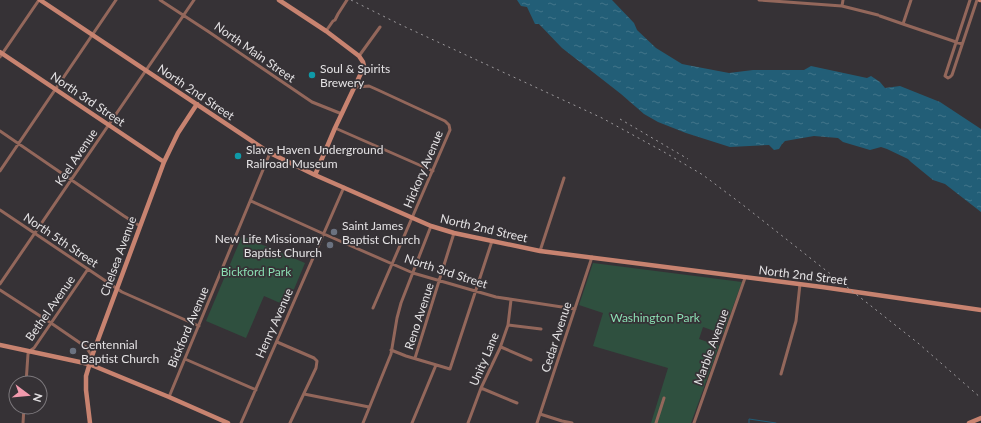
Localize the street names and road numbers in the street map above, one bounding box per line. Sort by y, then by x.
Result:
street label: North Main Street [212,18,299,86]
street label: North 2nd Street [155,61,238,124]
street label: North 3rd Street [48,69,129,130]
street label: Keel Avenue [51,126,101,188]
street label: Hickory Avenue [400,128,446,210]
street label: North 5th Street [21,209,102,271]
street label: North 2nd Street [439,211,530,246]
street label: Chelsea Avenue [97,214,139,298]
street label: North 3rd Street [402,250,490,292]
street label: North 2nd Street [758,262,849,288]
street label: Bethel Avenue [22,272,78,344]
street label: Reno Avenue [401,281,437,351]
street label: Bickford Avenue [164,284,212,370]
street label: Henry Avenue [252,286,296,360]
street label: Cedar Avenue [538,300,574,374]
street label: Marble Avenue [690,307,732,387]
street label: Unity Lane [466,330,502,388]

